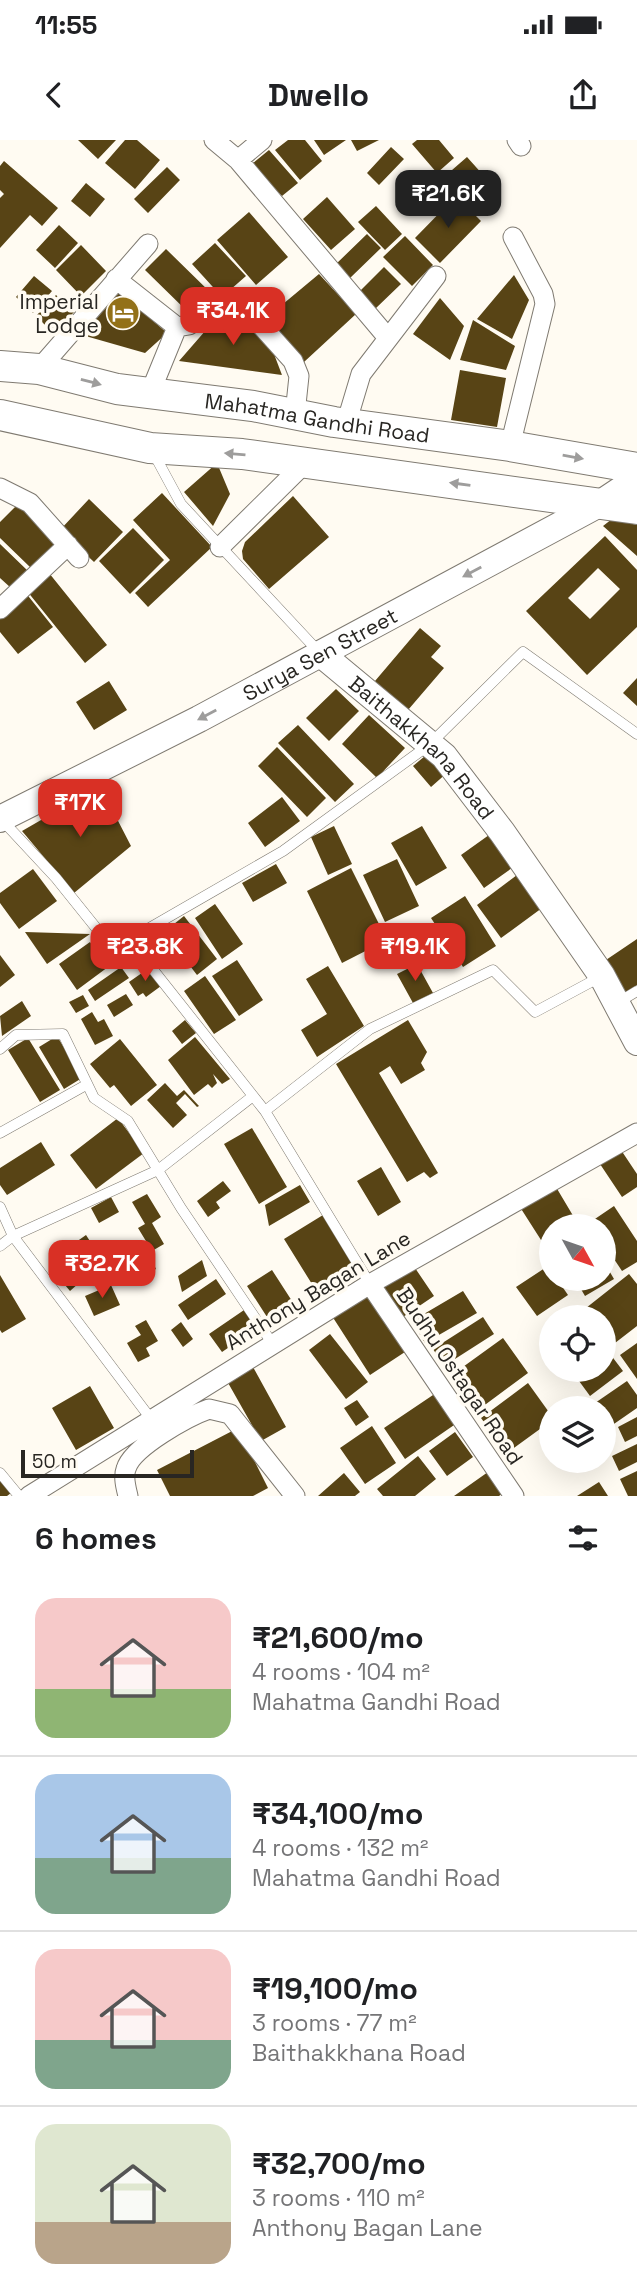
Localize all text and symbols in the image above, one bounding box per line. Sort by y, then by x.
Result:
text: 11:55 [35,8,97,42]
text: Dwello [268,75,369,115]
icon: back [35,76,73,114]
icon: share [564,76,602,114]
pin: ₹21.6K [391,171,505,230]
text: ₹21.6K [411,178,485,208]
place label: Imperial Lodge [20,288,99,339]
pin: ₹34.1K [176,288,290,347]
hotel icon: Imperial Lodge [104,294,142,332]
text: ₹34.1K [196,295,270,325]
one-way arrow [81,378,102,388]
street label: Mahatma Gandhi Road [203,387,431,448]
one-way arrow [223,448,245,459]
one-way arrow [562,452,584,463]
one-way arrow [449,478,471,489]
one-way arrow [462,566,482,578]
street label: Surya Sen Street [238,601,402,707]
street label: Baithakkhana Road [343,669,501,824]
one-way arrow [197,709,217,721]
pin: ₹17K [39,780,121,839]
text: ₹17K [54,787,106,817]
pin: ₹23.8K [88,924,202,983]
pin: ₹19.1K [358,924,472,983]
text: ₹23.8K [106,931,184,961]
text: ₹19.1K [380,931,450,961]
north arrow [539,1214,616,1292]
map controls [539,1214,616,1473]
street label: Anthony Bagan Lane [221,1224,415,1356]
pin: ₹32.7K [45,1240,159,1300]
text: ₹32.7K [64,1248,140,1278]
street label: Budhu Ostagar Road [391,1282,529,1470]
button: locate [539,1305,616,1382]
button: layers [539,1396,616,1473]
scale bar [21,1447,194,1479]
text: 50 m [32,1449,77,1474]
text: 6 homes [35,1519,157,1558]
icon: filters [564,1519,602,1557]
text: ₹21,600/mo [252,1618,424,1657]
icon: home [91,1626,175,1710]
text: 4 rooms · 104 m² [252,1657,430,1687]
text: Mahatma Gandhi Road [252,1687,501,1717]
text: ₹34,100/mo [252,1794,423,1833]
icon: home [91,1802,175,1886]
text: 4 rooms · 132 m² [252,1833,428,1863]
text: Mahatma Gandhi Road [252,1863,501,1893]
text: ₹19,100/mo [252,1969,418,2008]
icon: home [91,1977,175,2061]
text: 3 rooms · 77 m² [252,2008,417,2038]
text: Baithakkhana Road [252,2038,466,2068]
text: ₹32,700/mo [252,2144,426,2183]
icon: home [91,2152,175,2236]
text: 3 rooms · 110 m² [252,2183,425,2213]
text: Anthony Bagan Lane [252,2213,483,2243]

